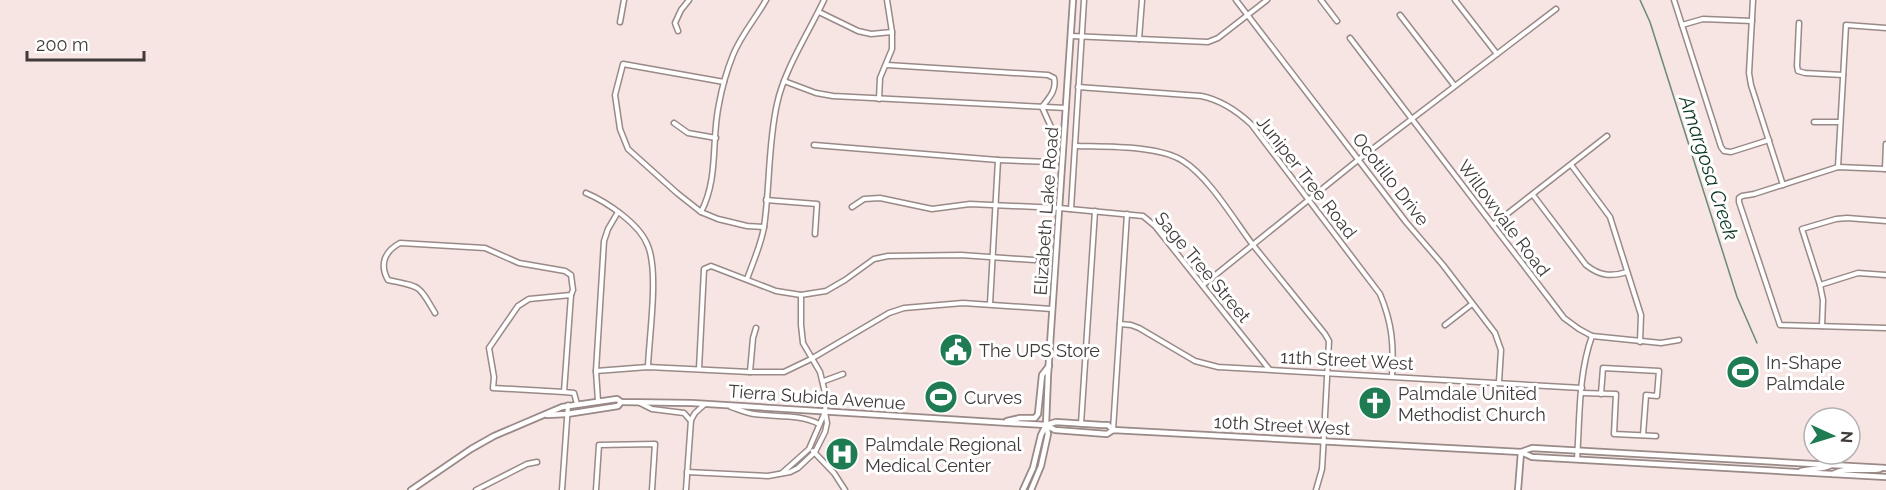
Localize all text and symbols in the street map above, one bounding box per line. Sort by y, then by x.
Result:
scale bar [27,24,144,62]
text: 200 m [36,34,89,55]
water label: Amargosa Creek [1674,92,1744,244]
street label: Juniper Tree Road [1253,112,1361,242]
street label: Elizabeth Lake Road [1030,126,1062,296]
street label: Ocotillo Drive [1348,128,1434,230]
street label: Willowvale Road [1453,156,1555,280]
street label: Sage Tree Street [1151,208,1255,326]
public building icon: The UPS Store [938,332,974,368]
place label: The UPS Store [979,340,1100,361]
street label: 11th Street West [1280,346,1414,374]
place label: In-Shape Palmdale [1766,352,1845,394]
sports icon: In-Shape Palmdale [1725,354,1761,390]
sports icon: Curves [923,379,959,415]
street label: Tierra Subida Avenue [728,380,907,414]
place label: Palmdale United Methodist Church [1398,383,1546,425]
church icon: Palmdale United Methodist Church [1357,385,1393,421]
place label: Curves [964,387,1022,408]
north arrow [1802,406,1862,466]
street label: 10th Street West [1213,411,1351,439]
text: N [1837,430,1856,444]
place label: Palmdale Regional Medical Center [865,434,1021,476]
hospital icon: Palmdale Regional Medical Center [824,436,860,472]

